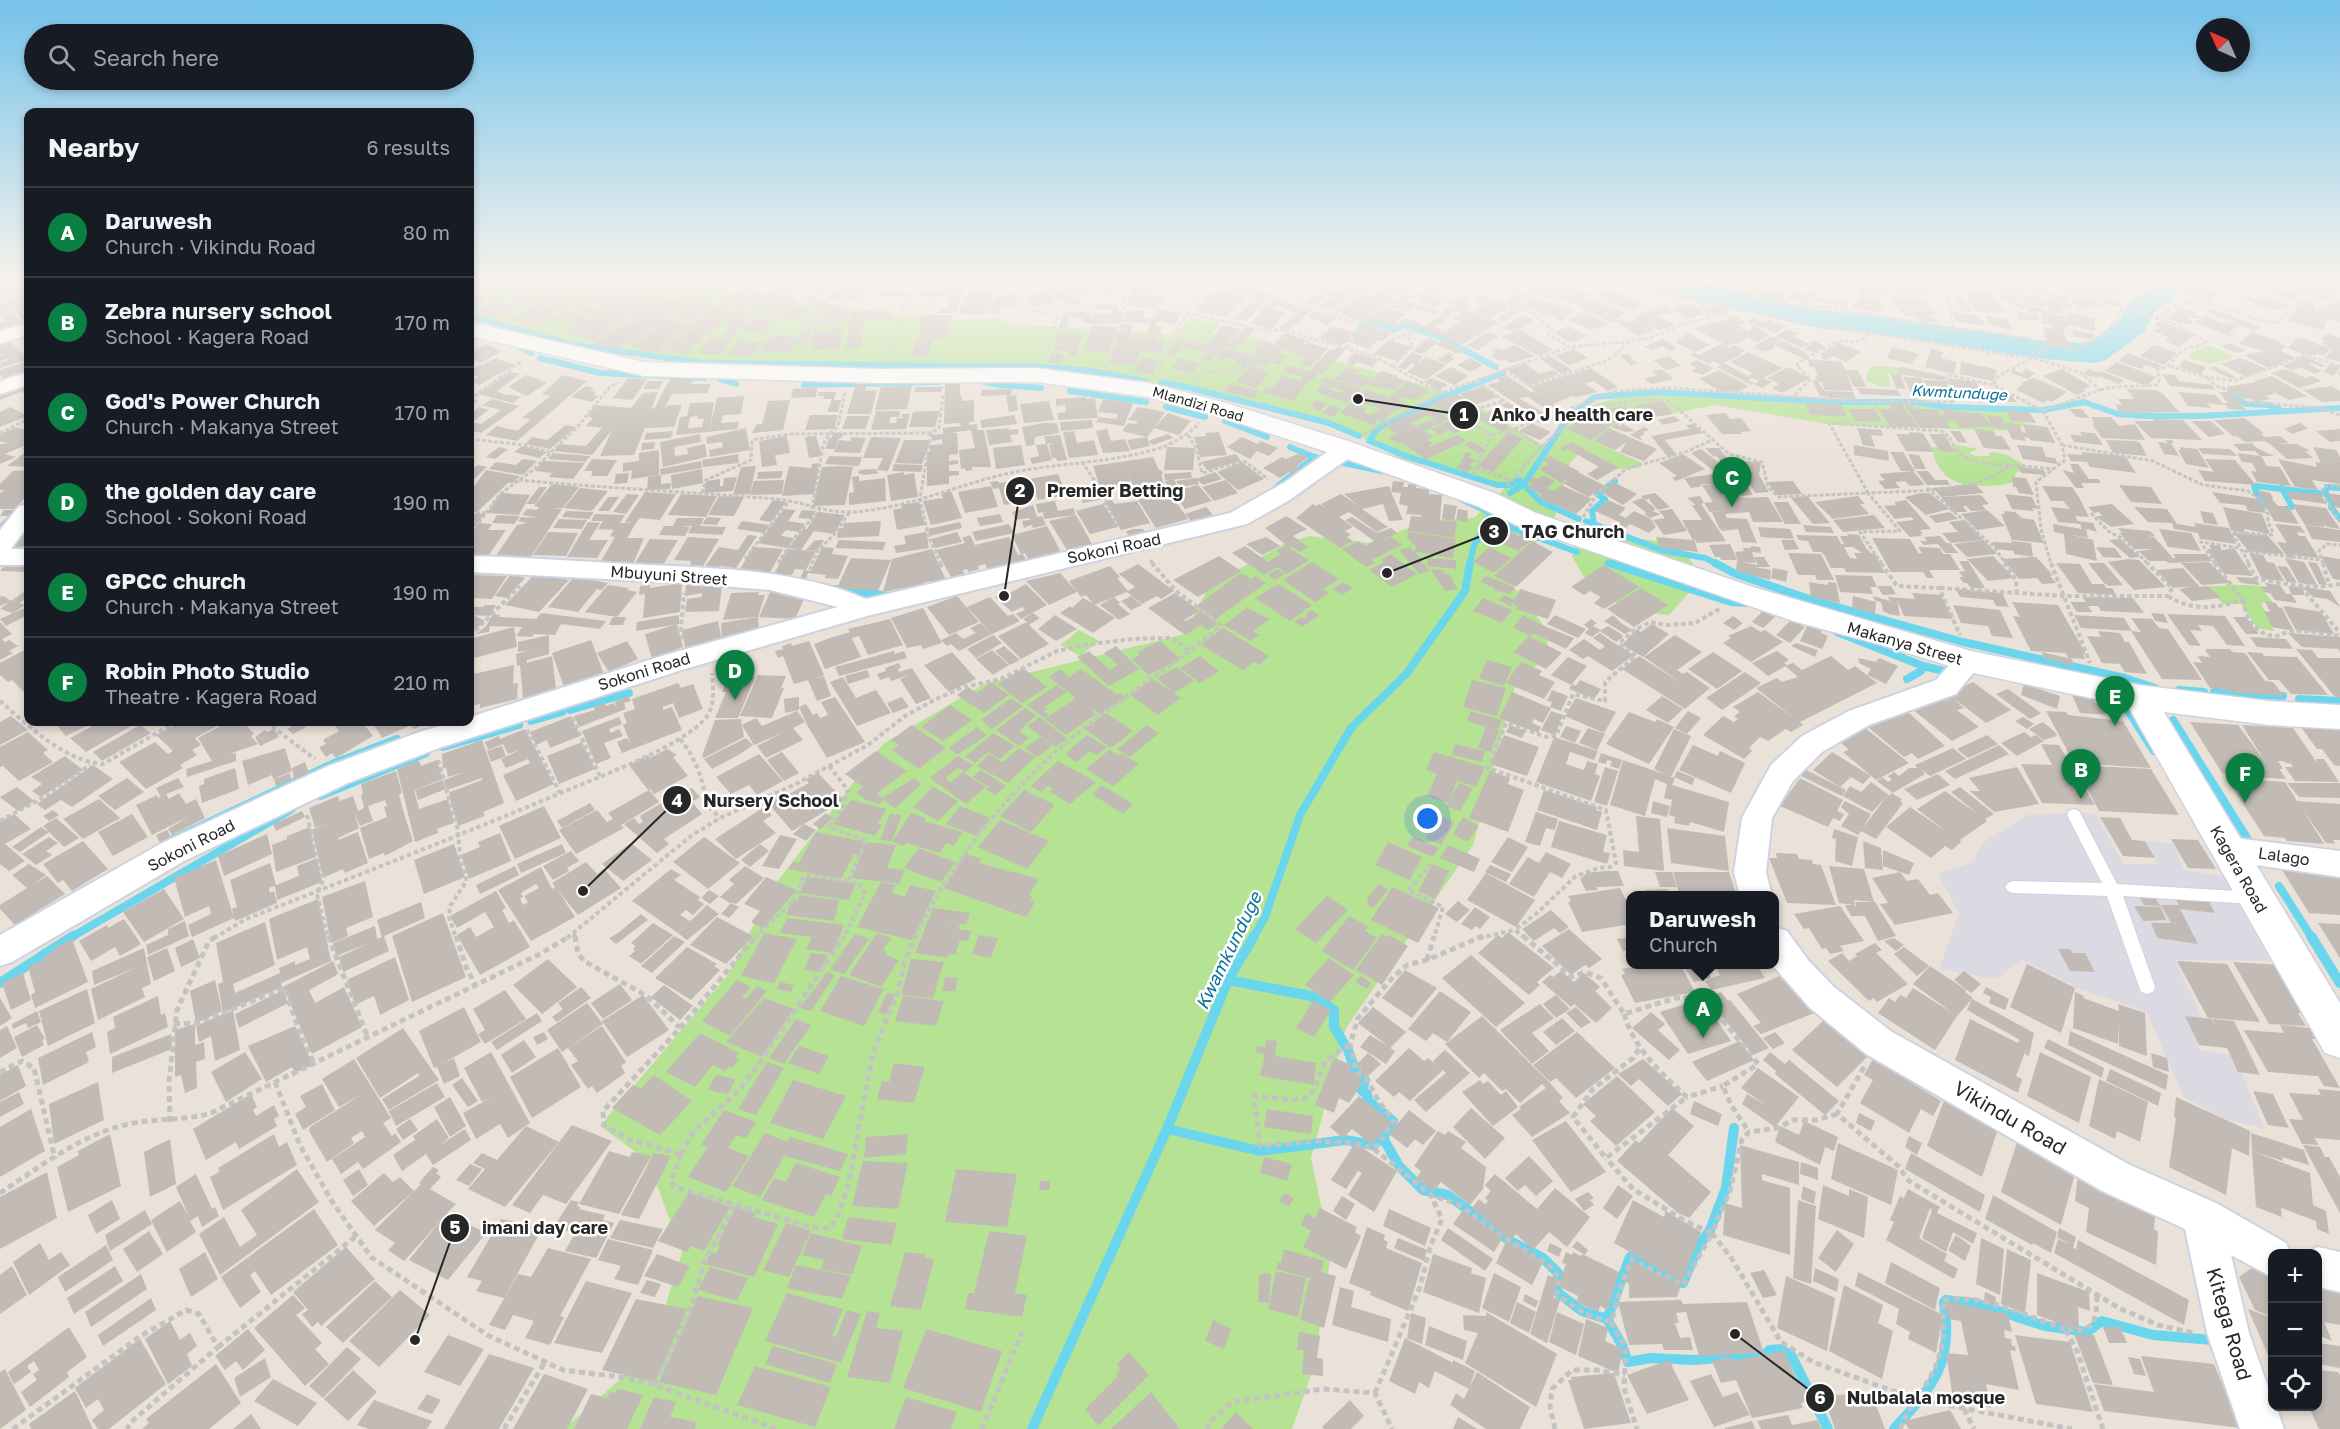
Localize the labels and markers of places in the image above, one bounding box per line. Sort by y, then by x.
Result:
callout: Anko J health care [1449,397,1665,433]
pin: C [1712,458,1752,507]
callout: Premier Betting [1005,473,1196,509]
callout: TAG Church [1479,513,1636,549]
pin: D [716,650,754,700]
pin: E [2096,676,2134,726]
pin: B [2062,750,2100,799]
pin: F [2226,754,2264,803]
callout: Nursery School [662,782,851,818]
pin: A [1684,988,1722,1038]
callout: imani day care [440,1210,620,1246]
callout: Nulbalala mosque [1805,1380,2017,1416]

